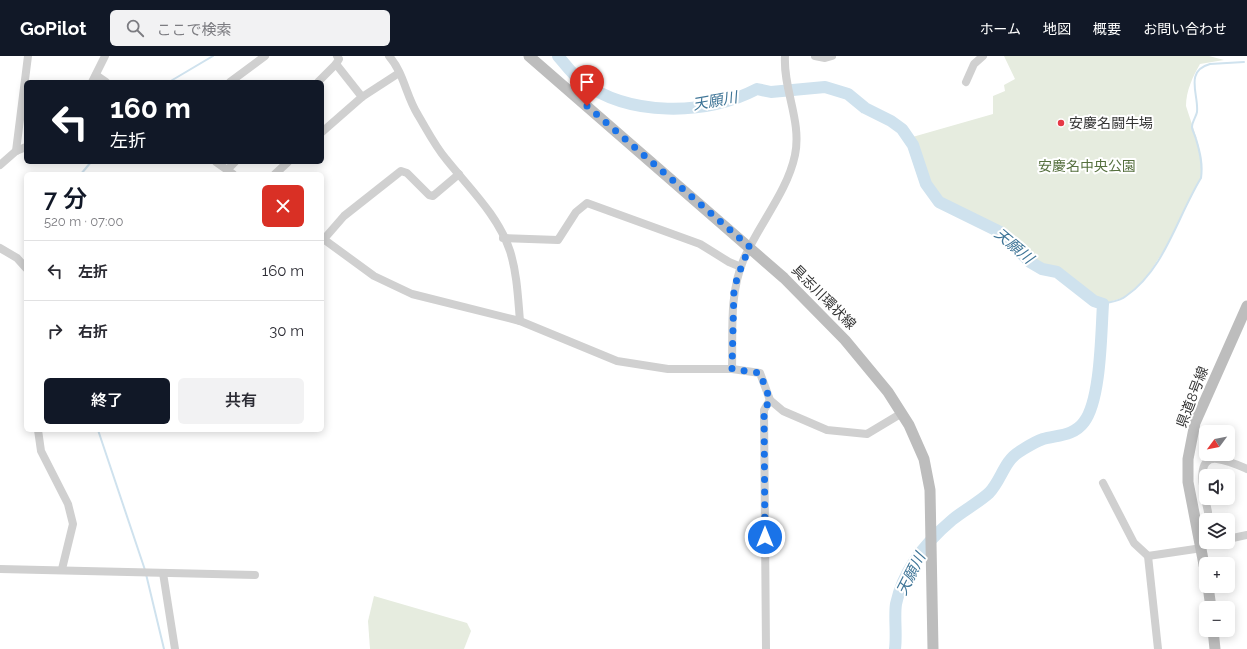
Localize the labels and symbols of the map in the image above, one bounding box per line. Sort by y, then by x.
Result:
pin [570,65,604,106]
water label: 天願川 [691,88,741,114]
place label: 安慶名闘牛場 [1069,115,1153,131]
marker: 安慶名闘牛場 [1056,118,1066,128]
park label: 安慶名中央公園 [1038,158,1136,174]
water label: 天願川 [991,225,1039,269]
street label: 具志川環状線 [789,262,859,332]
street label: 県道8号線 [1173,364,1211,430]
north arrow [1199,425,1235,461]
position arrow [744,516,786,558]
water label: 天願川 [893,548,930,598]

